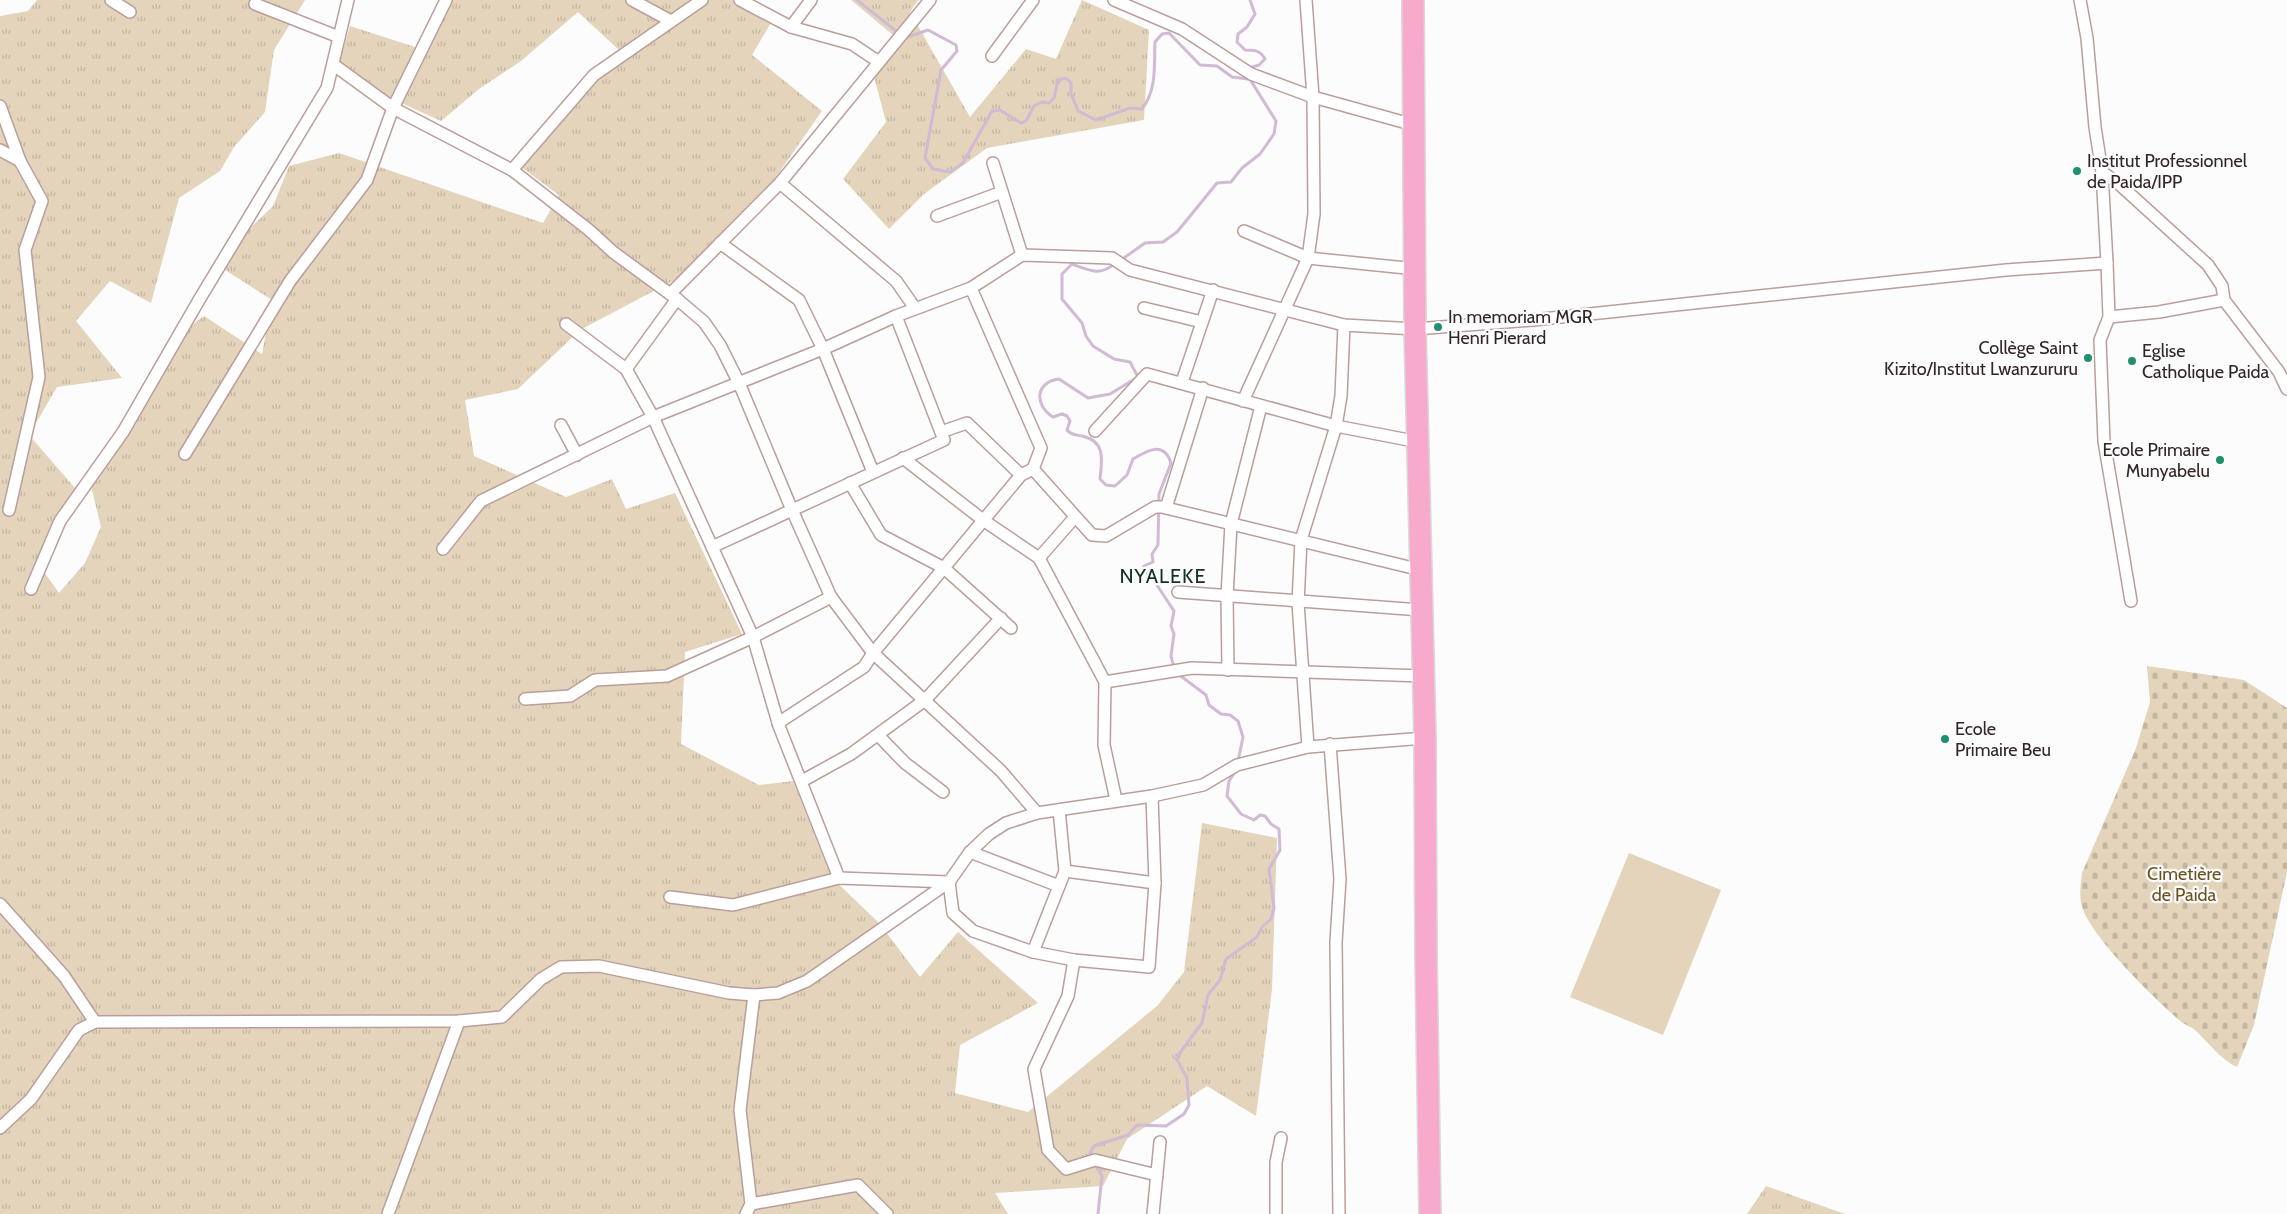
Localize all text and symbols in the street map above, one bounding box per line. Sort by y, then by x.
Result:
place label: Institut Professionnel de Paida/IPP [2087,150,2248,193]
marker: Institut Professionnel de Paida/IPP [2071,165,2083,177]
place label: In memoriam MGR Henri Pierard [1448,306,1593,349]
marker: In memoriam MGR Henri Pierard [1432,321,1444,333]
place label: Collège Saint Kizito/Institut Lwanzururu [1884,337,2078,380]
place label: Eglise Catholique Paida [2142,340,2270,383]
marker: Collège Saint Kizito/Institut Lwanzururu [2082,352,2094,364]
marker: Eglise Catholique Paida [2126,355,2138,367]
place label: Ecole Primaire Munyabelu [2102,439,2210,482]
marker: Ecole Primaire Munyabelu [2214,454,2226,466]
district label: NYALEKE [1120,564,1206,588]
place label: Ecole Primaire Beu [1955,718,2051,761]
marker: Ecole Primaire Beu [1939,733,1951,745]
park label: Cimetière de Paida [2147,863,2221,906]

